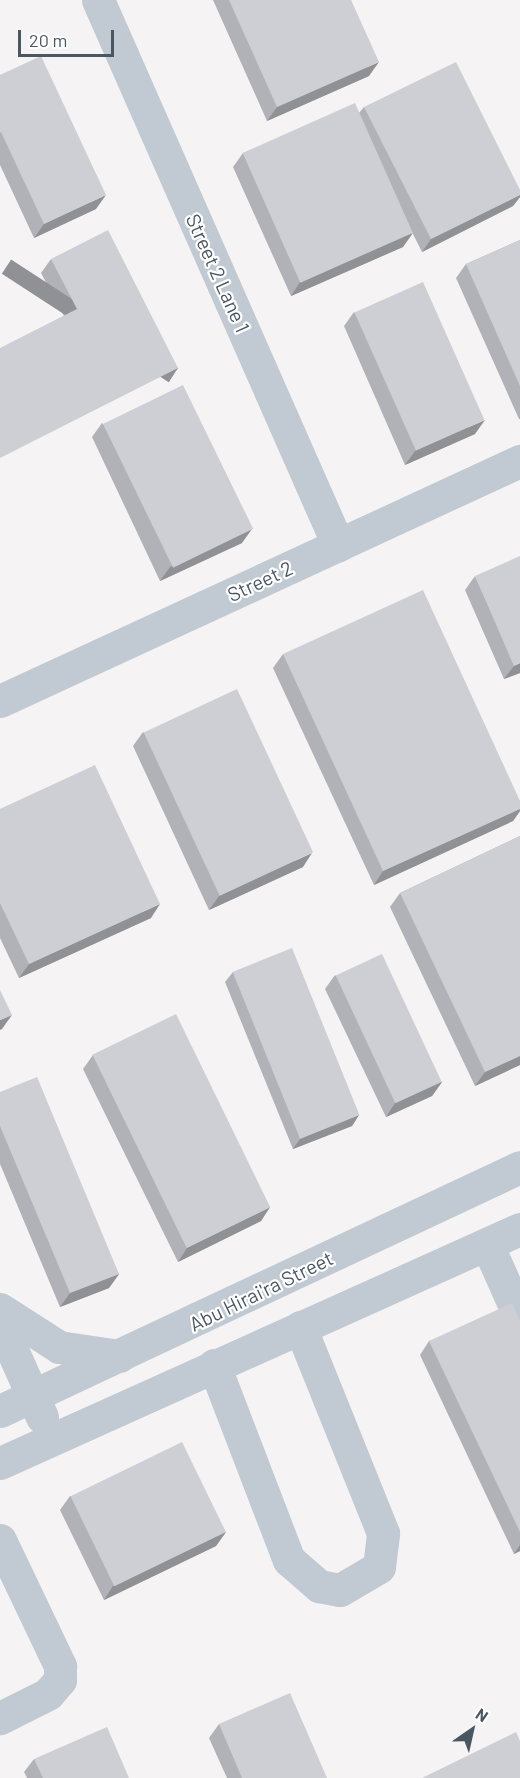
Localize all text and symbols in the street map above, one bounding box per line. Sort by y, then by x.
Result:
scale bar [21,18,117,56]
text: 20 m [29,29,67,51]
street label: Street 2 Lane 1 [181,210,255,336]
street label: Street 2 [224,555,296,607]
street label: Abu Hirai'ra Street [185,1246,337,1336]
north arrow [442,1700,502,1760]
text: N [473,1704,492,1726]

